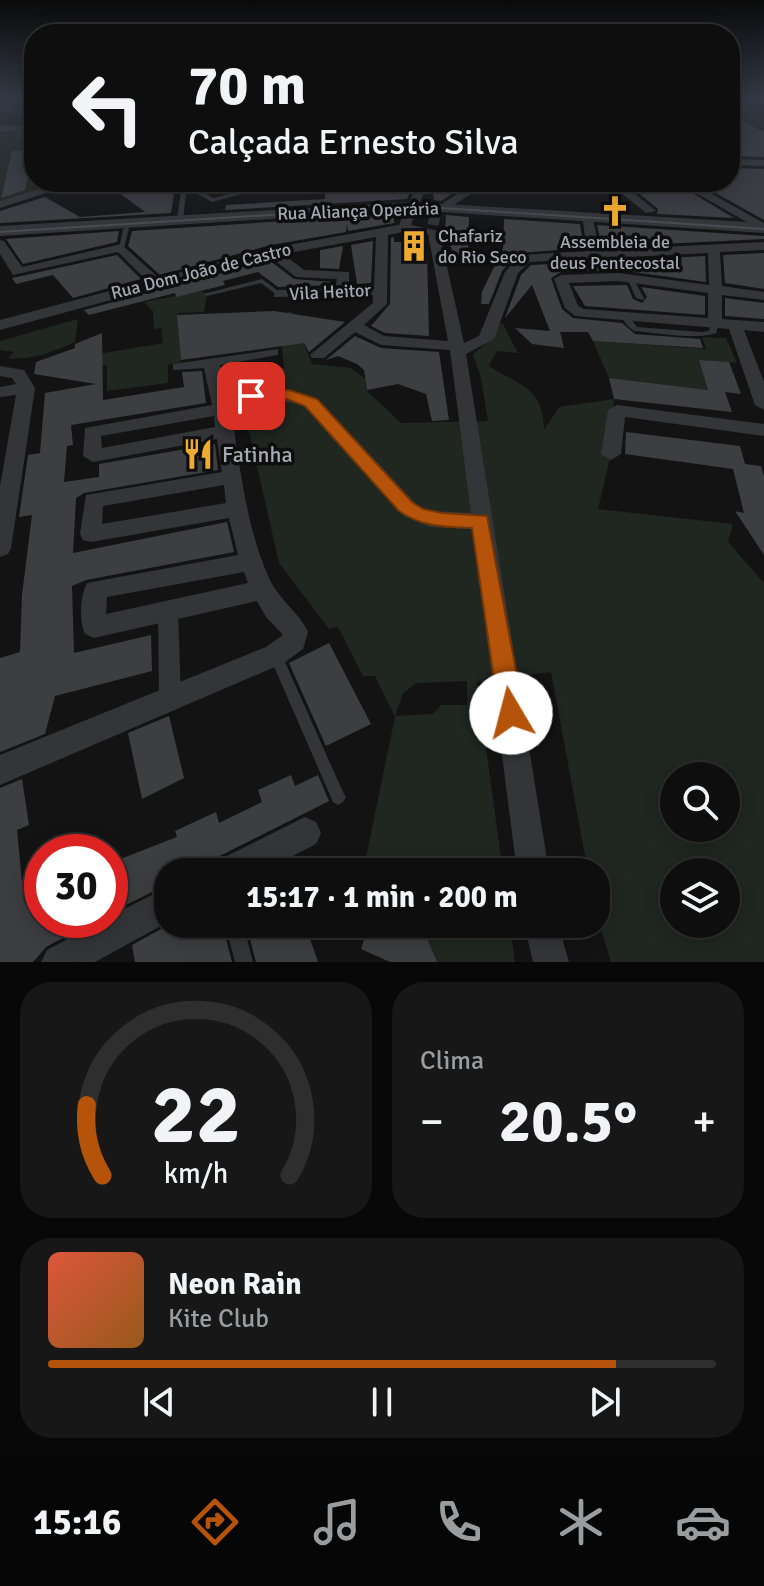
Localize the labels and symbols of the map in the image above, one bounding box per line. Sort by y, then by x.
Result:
church icon: Assembleia de deus Pentecostal [598,194,632,228]
street label: Rua Aliança Operária [277,197,439,225]
place label: Chafariz do Rio Seco [438,225,527,268]
building icon: Chafariz do Rio Seco [397,229,431,263]
place label: Assembleia de deus Pentecostal [550,231,680,274]
street label: Rua Dom João de Castro [109,238,293,304]
street label: Vila Heitor [289,279,372,305]
pin [217,362,285,430]
restaurant icon: Fatinha [181,437,215,471]
place label: Fatinha [222,441,293,468]
position arrow [469,671,553,755]
speed limit sign: 30 [24,834,128,938]

